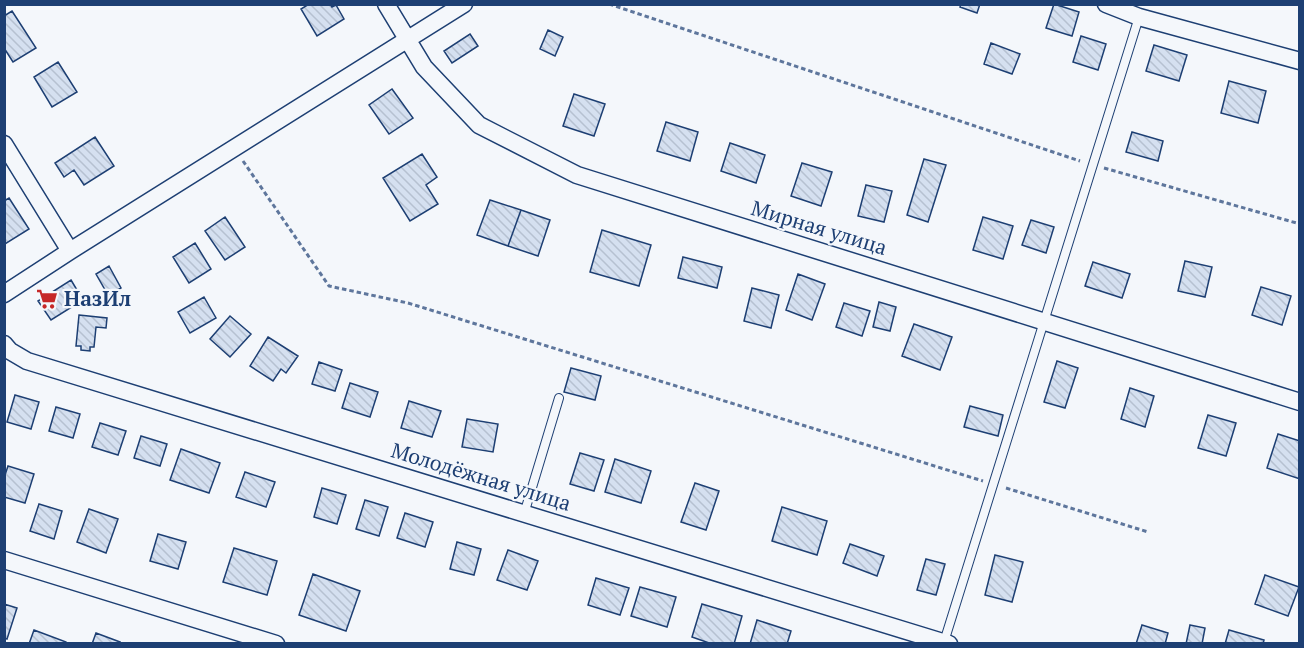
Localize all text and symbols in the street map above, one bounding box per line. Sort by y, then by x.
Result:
street label: Мирная улица [748,193,891,261]
place label: НазИл [64,284,131,312]
supermarket icon: НазИл [35,287,59,311]
street label: Молодёжная улица [388,435,575,517]

